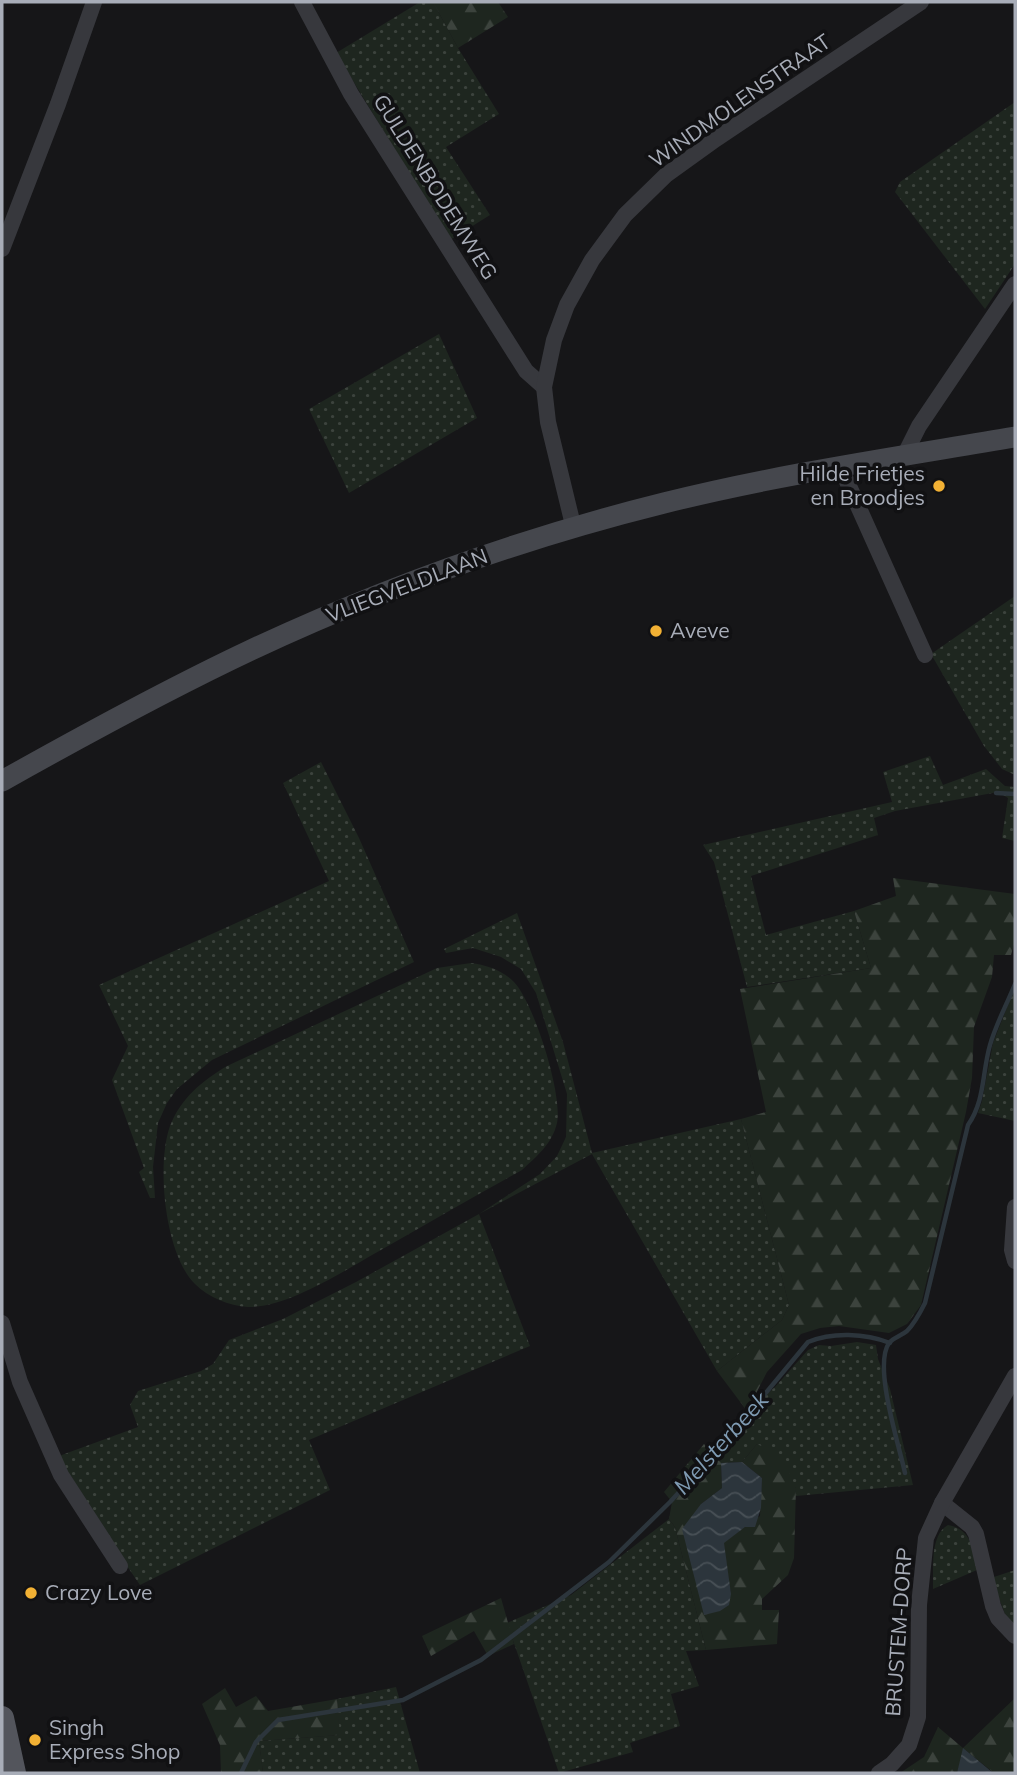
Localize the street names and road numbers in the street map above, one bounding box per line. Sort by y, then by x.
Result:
street label: WINDMOLENSTRAAT [644,28,835,173]
street label: GULDENBODEMWEG [368,89,503,284]
street label: VLIEGVELDLAAN [322,542,491,628]
street label: BRUSTEM-DORP [879,1547,917,1717]

